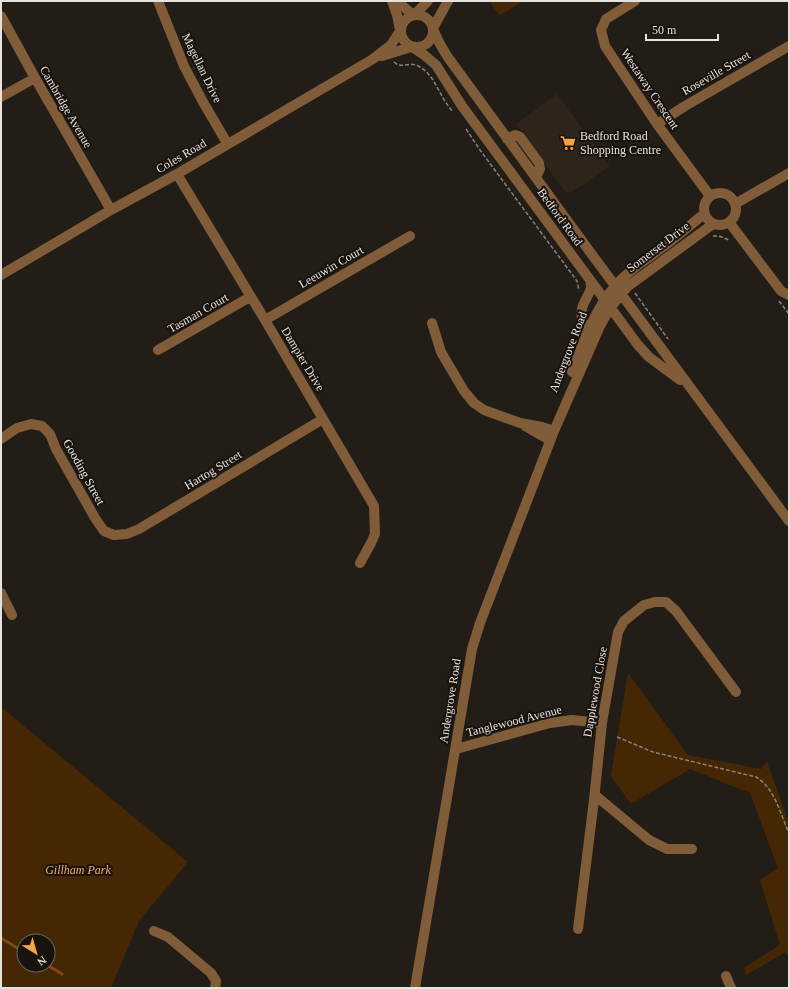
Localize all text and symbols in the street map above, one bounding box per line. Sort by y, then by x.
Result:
scale bar [646,16,718,42]
text: 50 m [652,23,677,37]
street label: Magellan Drive [179,31,225,105]
street label: Westaway Crescent [618,46,682,132]
street label: Roseville Street [679,48,753,98]
street label: Cambridge Avenue [37,64,95,150]
place label: Bedford Road Shopping Centre [580,129,661,157]
supermarket icon: Bedford Road Shopping Centre [559,134,577,152]
street label: Coles Road [153,136,209,176]
street label: Bedford Road [534,186,586,248]
street label: Somerset Drive [624,219,692,275]
street label: Leeuwin Court [296,243,366,291]
street label: Tasman Court [165,290,231,336]
street label: Andergrove Road [546,310,590,394]
street label: Dampier Drive [278,324,328,394]
street label: Gooding Street [60,437,108,508]
street label: Hartog Street [182,447,245,493]
street label: Dapplewood Close [580,646,610,738]
street label: Andergrove Road [436,658,464,744]
street label: Tanglewood Avenue [465,702,563,740]
park label: Gillham Park [45,863,111,877]
north arrow [16,933,56,973]
text: N [35,954,49,968]

